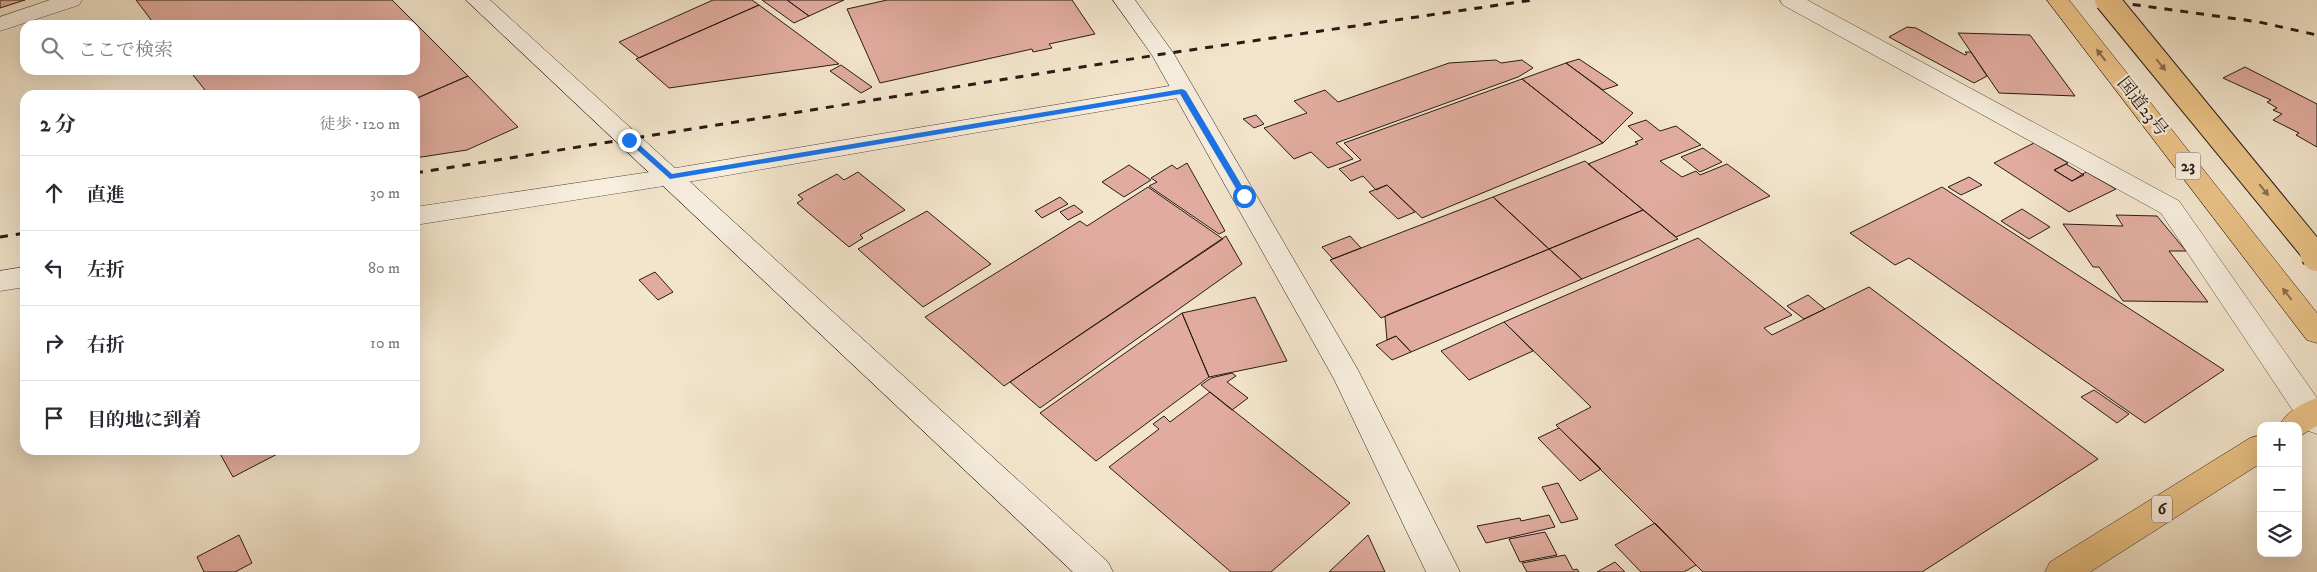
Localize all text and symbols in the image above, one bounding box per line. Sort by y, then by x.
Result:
search box [20,20,420,75]
icon: search [38,34,66,62]
text: ここで検索 [78,39,173,62]
one-way arrow [2096,49,2107,62]
one-way arrow [2155,58,2166,71]
street label: 国道23号 [2112,73,2172,141]
text: 2 分 [40,112,76,138]
text: 徒歩 · 120 m [319,114,400,134]
route end [618,129,641,152]
road number: 23 [2176,153,2200,180]
icon: ahead [40,179,68,207]
text: 30 m [370,183,400,203]
text: 直進 [87,184,125,207]
one-way arrow [2258,184,2269,197]
route start [1233,185,1256,208]
icon: left [40,254,68,282]
text: 80 m [368,258,400,278]
text: 左折 [87,259,125,282]
one-way arrow [2282,287,2292,301]
icon: right [40,329,68,357]
text: 10 m [370,333,400,353]
text: 右折 [87,334,125,357]
icon: arrive [40,404,68,432]
text: 目的地に到着 [87,409,201,432]
map controls [2257,422,2302,557]
button: + [2257,422,2302,467]
button: − [2257,467,2302,512]
road number: 6 [2152,496,2172,522]
button: layers [2257,512,2302,557]

